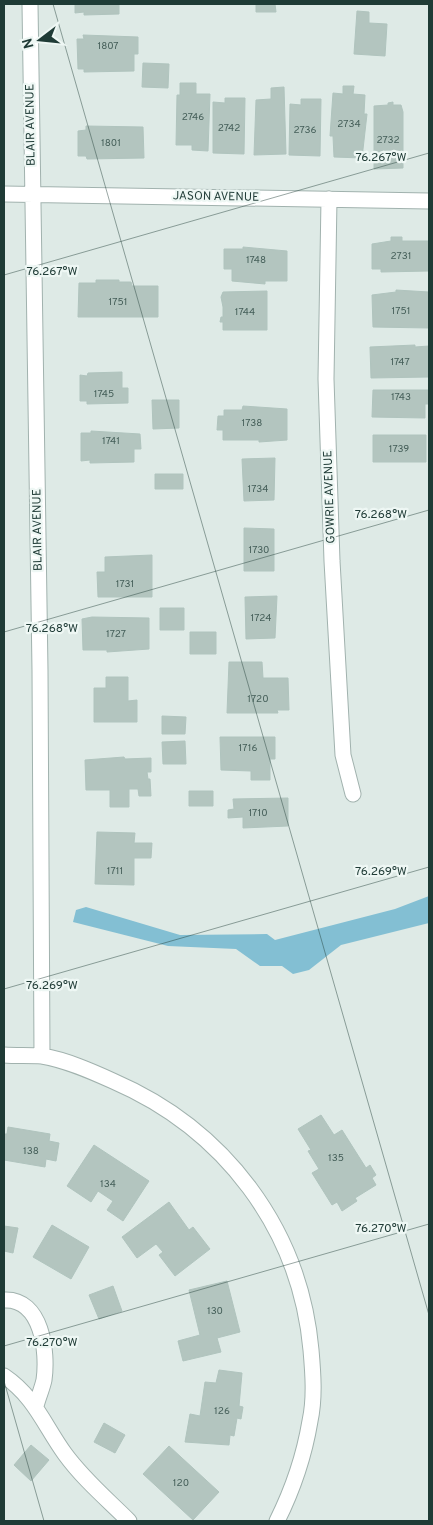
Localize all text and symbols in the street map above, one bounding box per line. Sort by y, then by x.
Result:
north arrow [15,15,65,65]
text: N [19,36,39,50]
house number: 1807 [97,40,119,53]
street label: BLAIR AVENUE [22,84,40,166]
house number: 2746 [182,111,204,124]
house number: 2734 [337,118,361,131]
house number: 2742 [218,122,240,135]
house number: 2736 [293,124,317,137]
house number: 2732 [376,134,400,147]
house number: 1801 [101,137,121,150]
text: 76.267°W [355,150,407,166]
street label: JASON AVENUE [173,188,259,206]
house number: 2731 [391,250,411,263]
house number: 1748 [246,254,266,267]
text: 76.267°W [26,264,78,280]
house number: 1751 [109,296,127,309]
house number: 1751 [392,305,410,318]
house number: 1744 [235,306,255,319]
house number: 1747 [390,356,410,369]
house number: 1745 [94,388,114,401]
house number: 1743 [391,391,411,404]
house number: 1738 [242,417,262,430]
house number: 1741 [102,435,120,448]
house number: 1739 [389,443,409,456]
street label: GOWRIE AVENUE [320,450,340,544]
house number: 1734 [248,483,269,496]
street label: BLAIR AVENUE [29,489,47,571]
text: 76.268°W [355,507,407,523]
house number: 1730 [248,544,270,557]
house number: 1731 [116,578,134,591]
house number: 1724 [251,612,272,625]
text: 76.268°W [26,621,78,637]
house number: 1727 [106,628,126,641]
house number: 1720 [247,693,269,706]
house number: 1716 [239,742,257,755]
house number: 1710 [248,807,268,820]
text: 76.269°W [355,864,407,880]
house number: 1711 [107,865,123,878]
text: 76.269°W [26,978,78,994]
house number: 138 [23,1145,39,1158]
house number: 135 [328,1152,344,1165]
house number: 134 [100,1178,116,1191]
text: 76.270°W [355,1221,407,1237]
house number: 130 [207,1305,223,1318]
text: 76.270°W [26,1335,78,1351]
house number: 126 [214,1405,230,1418]
house number: 120 [173,1477,189,1490]

